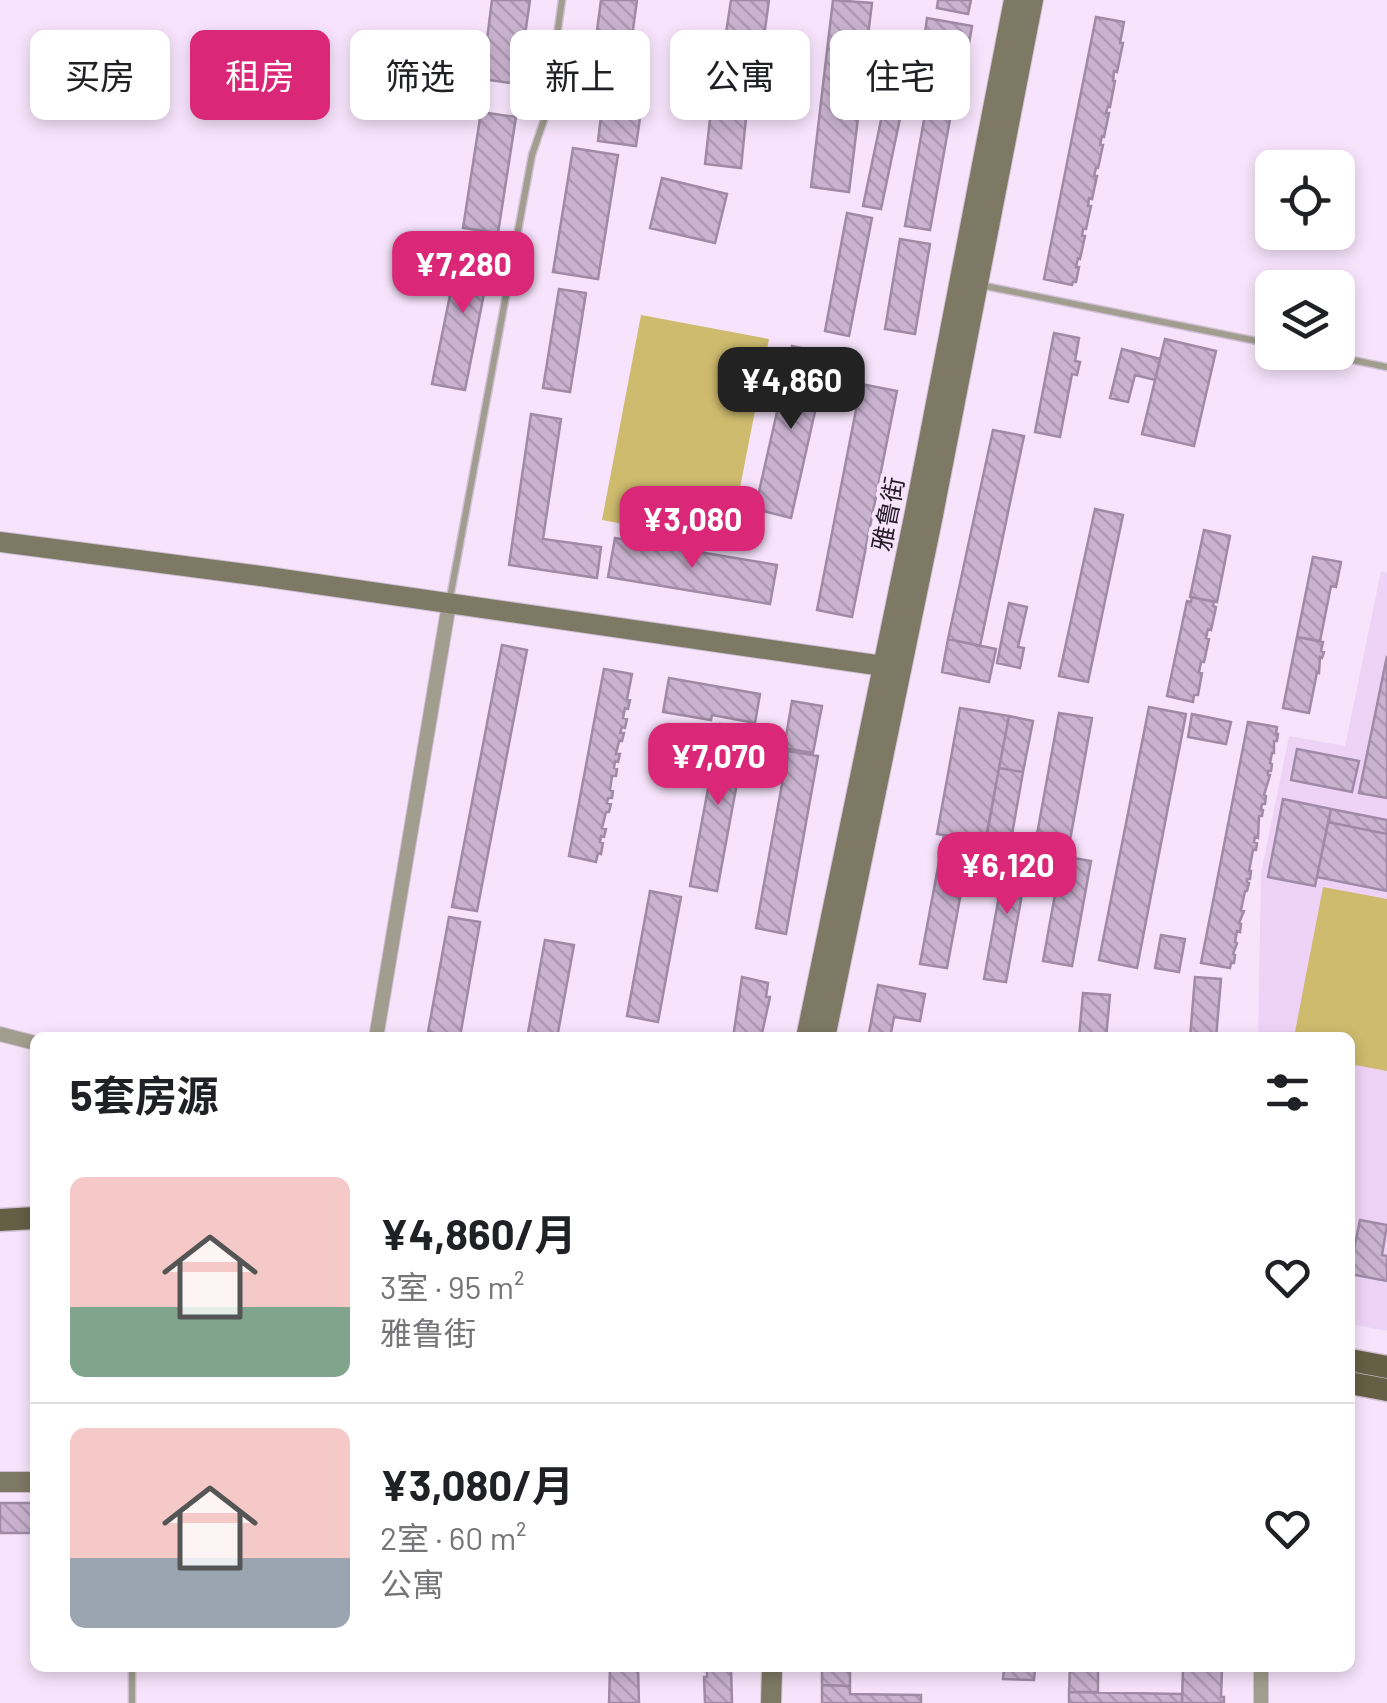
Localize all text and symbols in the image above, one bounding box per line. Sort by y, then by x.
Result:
chip: 买房 [30,30,170,120]
chip: 租房 [190,30,330,120]
chip: 筛选 [350,30,490,120]
chip: 新上 [510,30,650,120]
chip: 公寓 [670,30,810,120]
chip: 住宅 [830,30,970,120]
map controls [1255,150,1355,370]
button: locate [1255,150,1355,250]
pin: ¥7,280 [382,231,544,316]
text: ¥7,280 [414,244,512,282]
button: layers [1255,270,1355,370]
pin: ¥4,860 [710,347,872,432]
text: ¥4,860 [740,360,842,398]
street label: 雅鲁街 [865,474,909,553]
pin: ¥3,080 [611,486,773,571]
text: ¥3,080 [642,499,742,537]
pin: ¥7,070 [637,723,799,808]
text: ¥7,070 [670,736,766,774]
pin: ¥6,120 [926,832,1088,917]
text: ¥6,120 [959,845,1055,883]
icon: filters [1260,1065,1315,1120]
text: 5套房源 [70,1069,219,1119]
text: ¥4,860/月 [380,1208,576,1258]
icon: home [150,1217,270,1337]
icon: heart [1260,1250,1315,1305]
text: 3室 · 95 m² [380,1267,524,1305]
text: 雅鲁街 [380,1313,476,1351]
text: ¥3,080/月 [380,1459,574,1509]
icon: home [150,1468,270,1588]
icon: heart [1260,1501,1315,1556]
text: 2室 · 60 m² [380,1518,527,1556]
text: 公寓 [380,1564,444,1602]

